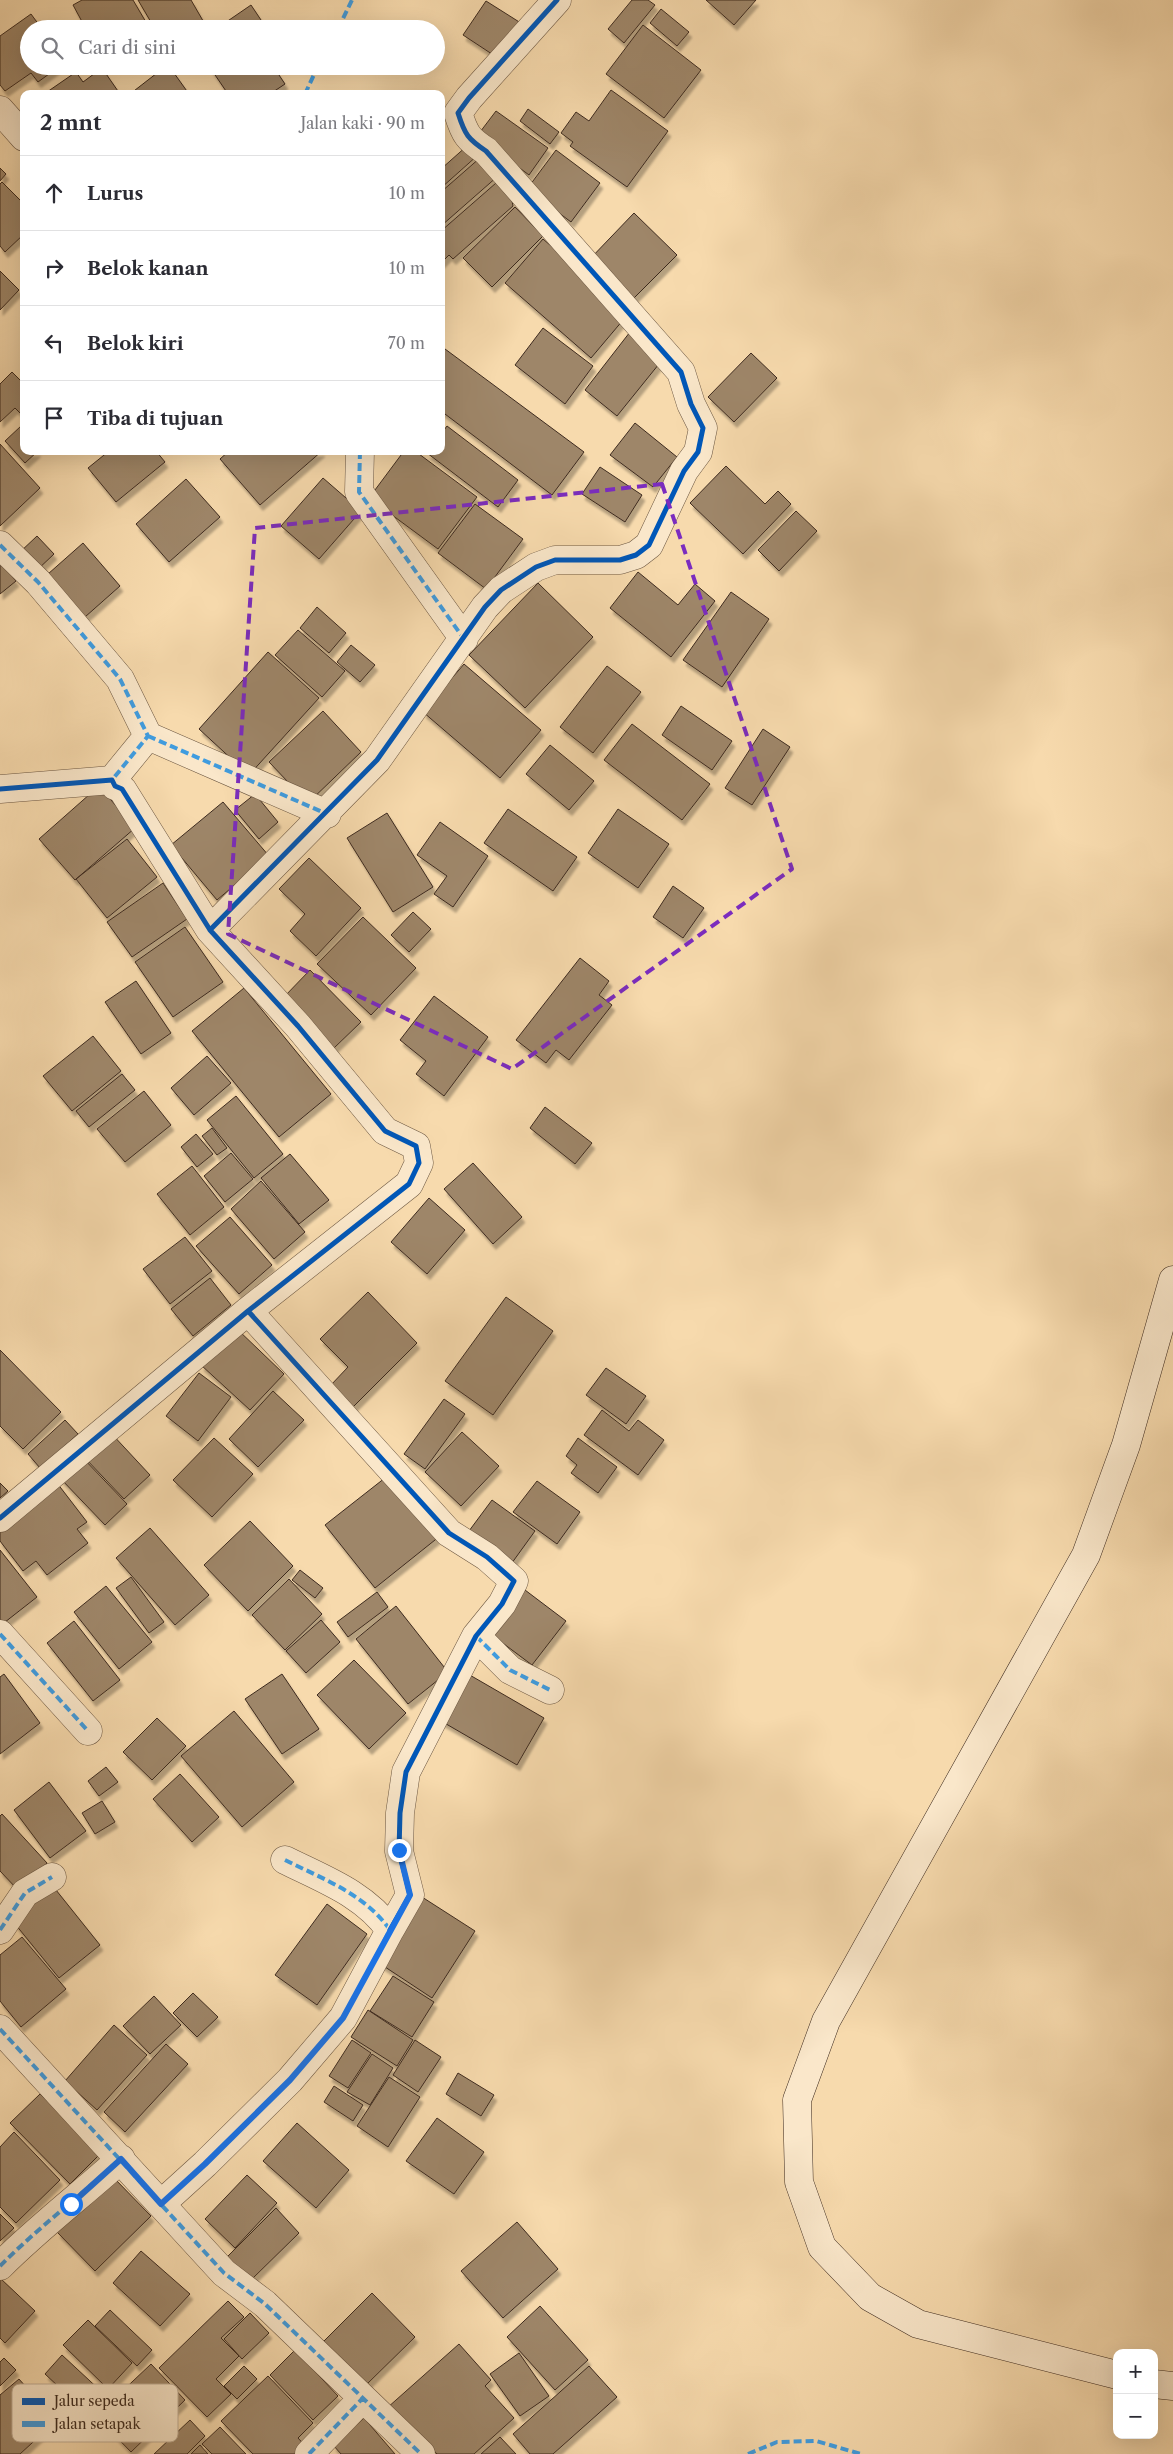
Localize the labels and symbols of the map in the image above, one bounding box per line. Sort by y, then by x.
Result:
route end [388,1839,411,1862]
route start [60,2193,83,2216]
legend [12,2384,178,2442]
text: Jalur sepeda [52,2392,135,2410]
text: Jalan setapak [52,2415,141,2433]

